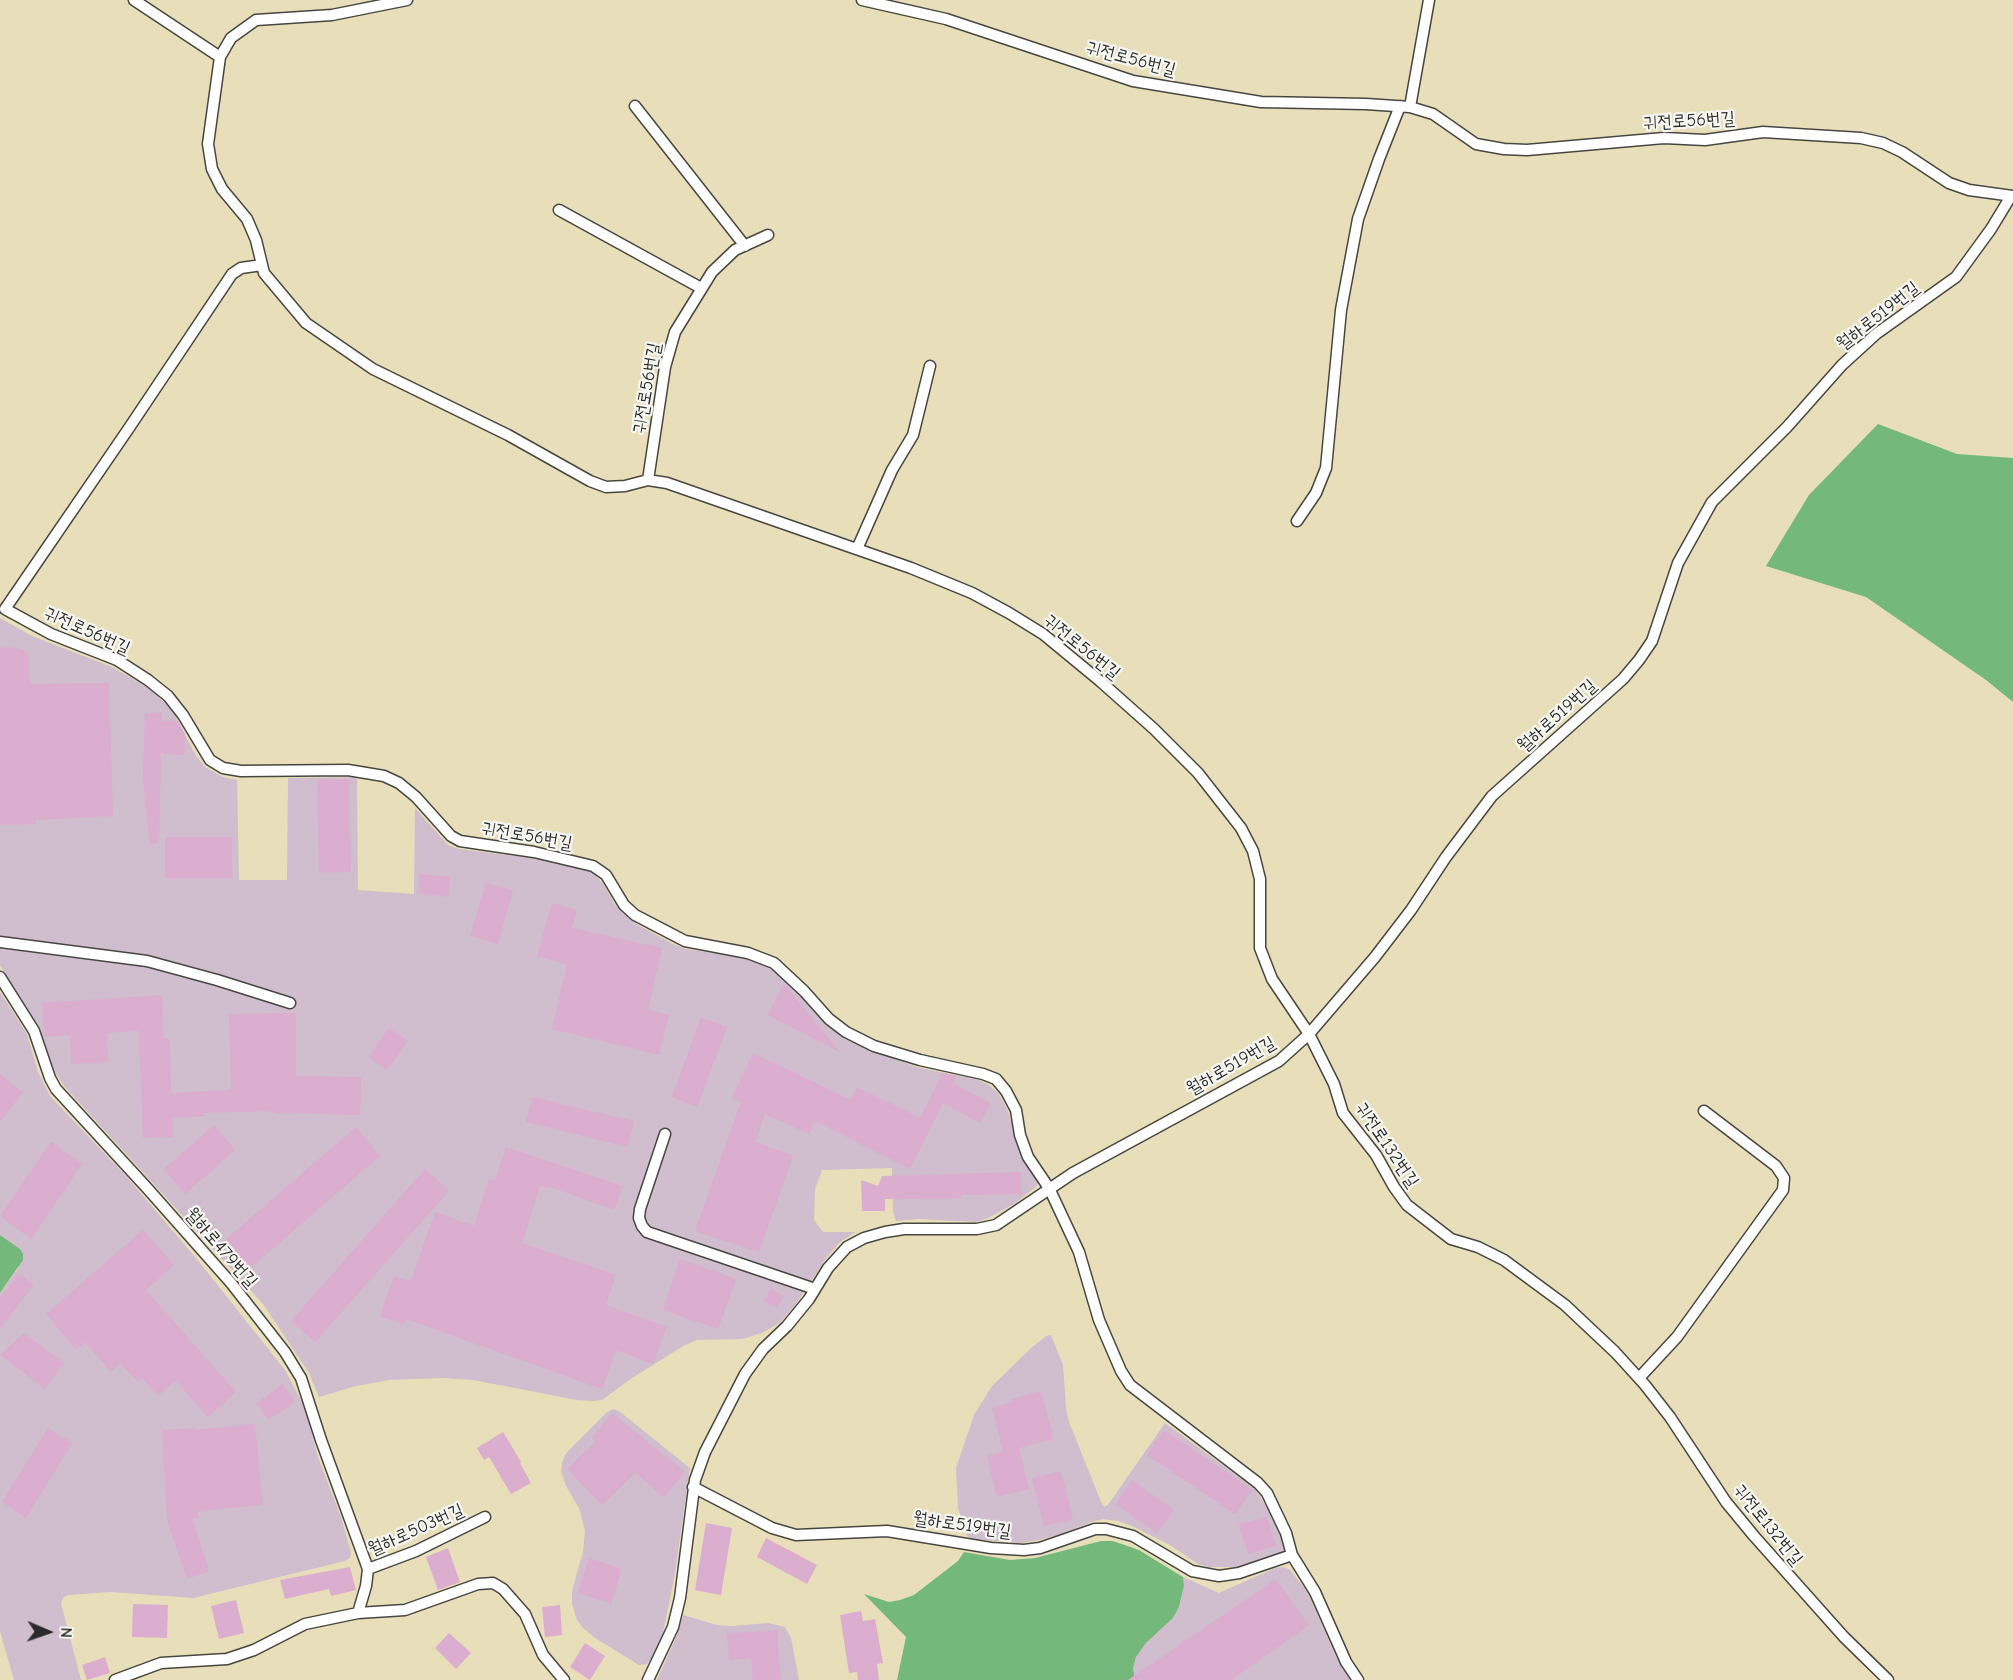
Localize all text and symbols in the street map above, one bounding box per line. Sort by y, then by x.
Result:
street label: 귀전로56번길 [1084,37,1178,81]
street label: 귀전로56번길 [1643,108,1735,134]
street label: 월하로519번길 [1832,277,1924,355]
street label: 귀전로56번길 [628,341,666,435]
street label: 귀전로56번길 [41,602,133,660]
street label: 귀전로56번길 [1039,610,1125,684]
street label: 월하로519번길 [1513,675,1601,757]
street label: 귀전로56번길 [480,817,574,855]
street label: 월하로519번길 [1183,1032,1279,1100]
street label: 귀전로132번길 [1351,1098,1423,1192]
street label: 월하로479번길 [180,1203,262,1293]
street label: 귀전로132번길 [1729,1480,1807,1570]
street label: 월하로503번길 [365,1499,467,1561]
street label: 월하로519번길 [912,1507,1012,1543]
north arrow [18,1602,78,1662]
text: N [57,1627,75,1638]

